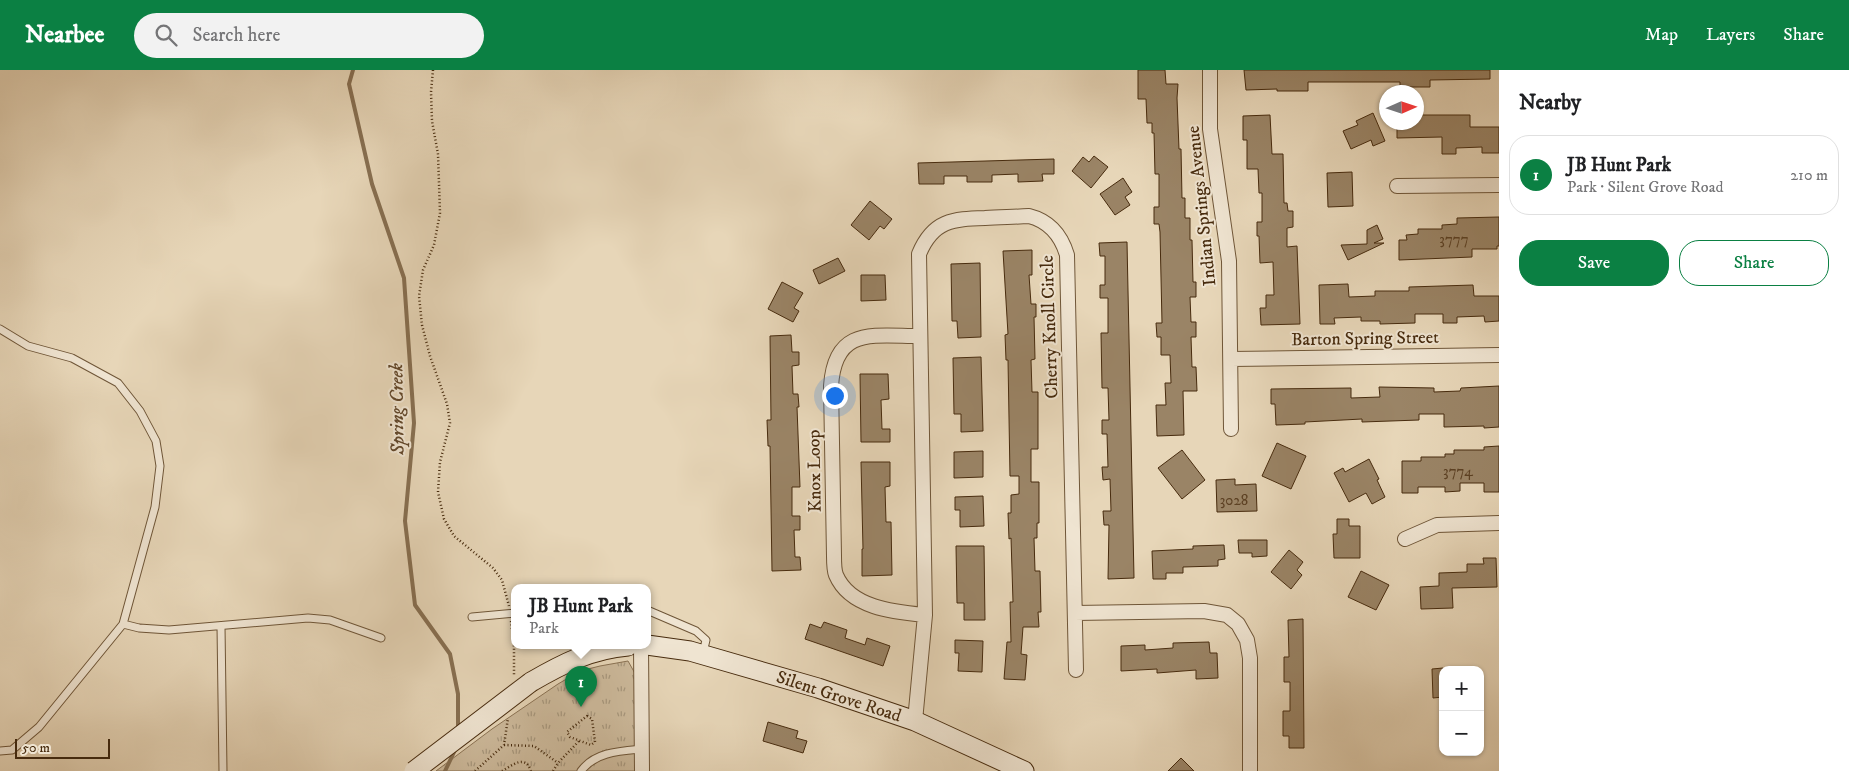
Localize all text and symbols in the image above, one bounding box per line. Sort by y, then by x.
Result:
search box [134,13,484,58]
text: Nearbee [25,20,104,50]
icon: search [152,21,180,49]
text: Search here [192,24,280,47]
text: Map [1645,24,1678,46]
text: Layers [1706,24,1755,46]
text: Share [1783,24,1824,46]
north arrow [1379,85,1424,130]
text: Nearby [1519,90,1581,116]
street label: Indian Springs Avenue [1183,125,1221,287]
text: JB Hunt Park [1567,154,1671,177]
text: 1 [1533,165,1539,185]
text: 210 m [1790,165,1828,185]
text: Park · Silent Grove Road [1567,177,1723,197]
house number: 3777 [1439,230,1469,249]
button: Save [1519,240,1669,286]
button: Share [1679,240,1829,286]
street label: Cherry Knoll Circle [1036,255,1063,399]
street label: Barton Spring Street [1291,327,1439,351]
water label: Spring Creek [385,363,411,456]
your location [822,383,848,409]
street label: Knox Loop [803,429,827,513]
house number: 3774 [1443,462,1473,481]
house number: 3028 [1220,491,1248,510]
popup [511,584,651,649]
text: JB Hunt Park [529,595,633,618]
text: Park [529,618,559,638]
pin: 1 [565,666,597,707]
street label: Silent Grove Road [773,666,904,728]
map controls [1439,666,1484,756]
button: + [1439,666,1484,711]
button: − [1439,711,1484,756]
scale bar [15,736,110,759]
text: 50 m [22,739,50,757]

